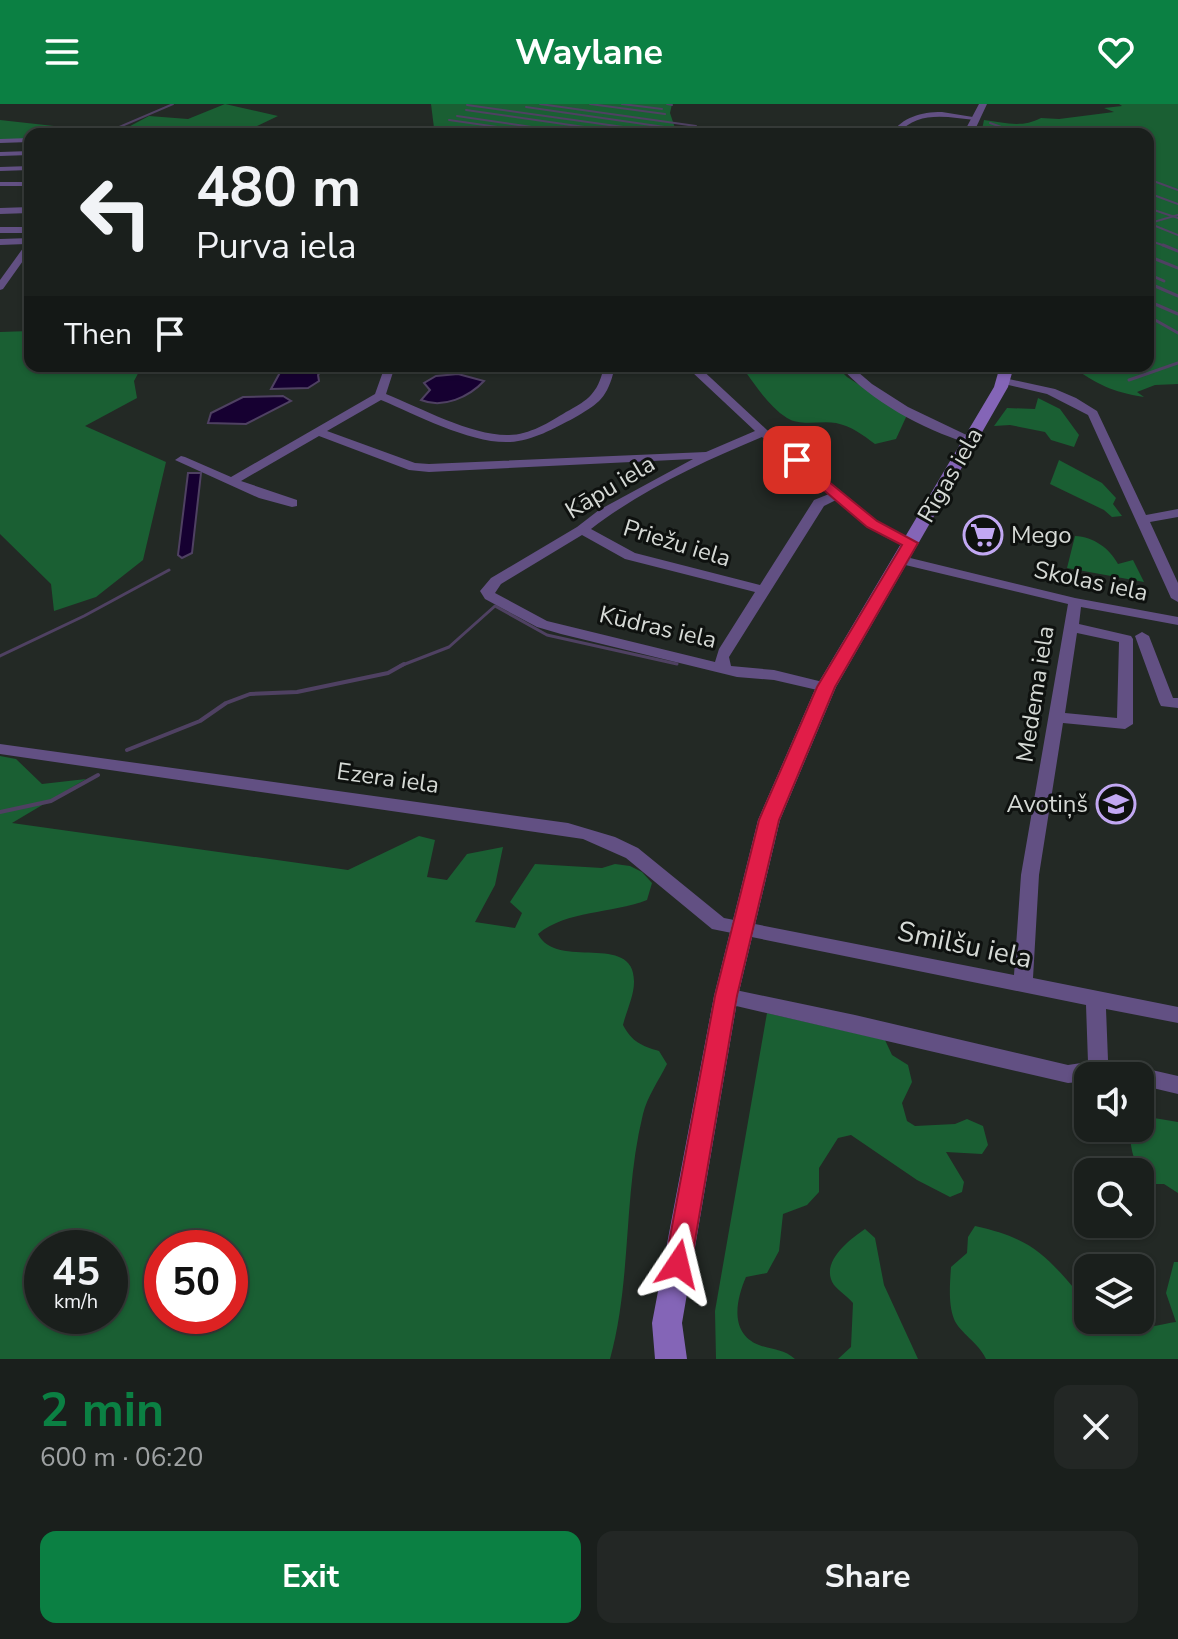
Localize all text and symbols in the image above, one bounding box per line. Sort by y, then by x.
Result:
text: Waylane [515,28,663,77]
icon: menu [40,30,84,74]
icon: heart [1094,30,1138,74]
text: 480 m [196,149,361,226]
icon: left [64,160,168,264]
text: Purva iela [196,222,356,271]
icon: arrive [148,312,192,356]
text: Then [64,314,132,355]
street label: Rīgas iela [910,422,990,528]
pin [763,426,831,494]
icon: arrive [775,438,819,482]
street label: Kāpu iela [559,448,661,526]
street label: Priežu iela [619,512,735,574]
supermarket icon: Mego [962,514,1004,556]
place label: Mego [1011,519,1072,551]
street label: Skolas iela [1031,553,1151,609]
street label: Kūdras iela [596,598,720,656]
street label: Medema iela [1008,624,1062,764]
street label: Ezera iela [335,755,441,801]
school or university icon: Avotiņš [1095,783,1137,825]
place label: Avotiņš [1007,788,1088,820]
street label: Smilšu iela [894,912,1036,978]
map controls [1074,1062,1154,1334]
button: sound [1074,1062,1154,1142]
button: search [1074,1158,1154,1238]
position arrow [636,1222,720,1306]
speed limit sign: 50 [144,1230,248,1334]
text: 45 [52,1245,100,1299]
button: layers [1074,1254,1154,1334]
text: km/h [54,1288,98,1315]
text: 2 min [40,1377,164,1443]
button: close [1054,1385,1138,1469]
text: 600 m · 06:20 [40,1440,203,1475]
button: Exit [40,1531,581,1623]
button: Share [597,1531,1138,1623]

